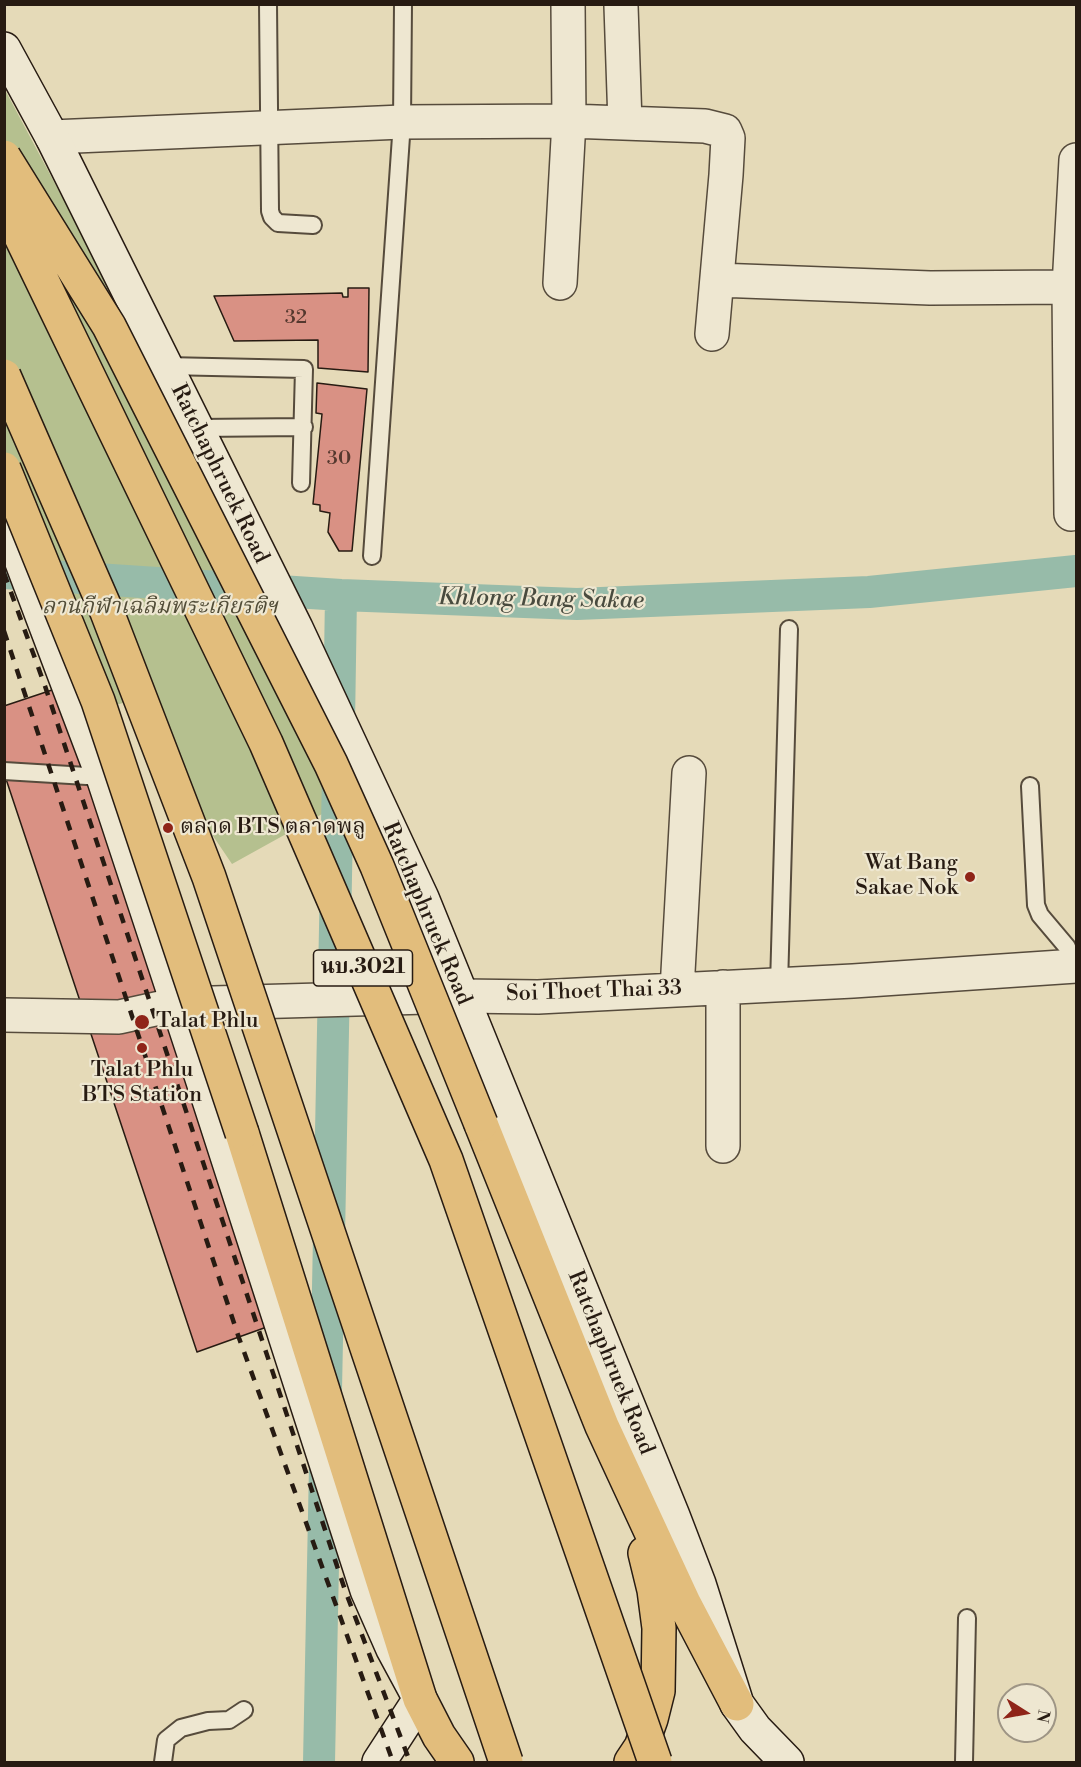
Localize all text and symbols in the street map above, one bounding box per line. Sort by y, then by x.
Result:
house number: 32 [285,306,307,330]
street label: Ratchaphruek Road [164,380,274,568]
house number: 30 [327,447,351,471]
water label: Khlong Bang Sakae [438,584,644,616]
park label: ลานกีฬาเฉลิมพระเกียรติฯ [42,595,278,621]
place label: ตลาด BTS ตลาดพลู [180,815,366,841]
street label: Ratchaphruek Road [376,819,476,1009]
marker: ตลาด BTS ตลาดพลู [161,821,175,835]
place label: Wat Bang Sakae Nok [855,851,958,902]
marker: Wat Bang Sakae Nok [963,870,977,884]
road number: นบ.3021 [314,950,412,986]
street label: Soi Thoet Thai 33 [506,976,682,1008]
place label: Talat Phlu [156,1009,258,1035]
marker: Talat Phlu [133,1013,151,1031]
marker: Talat Phlu BTS Station [135,1041,149,1055]
place label: Talat Phlu BTS Station [82,1058,202,1110]
street label: Ratchaphruek Road [561,1267,659,1459]
north arrow [997,1683,1057,1743]
text: N [1032,1708,1054,1724]

